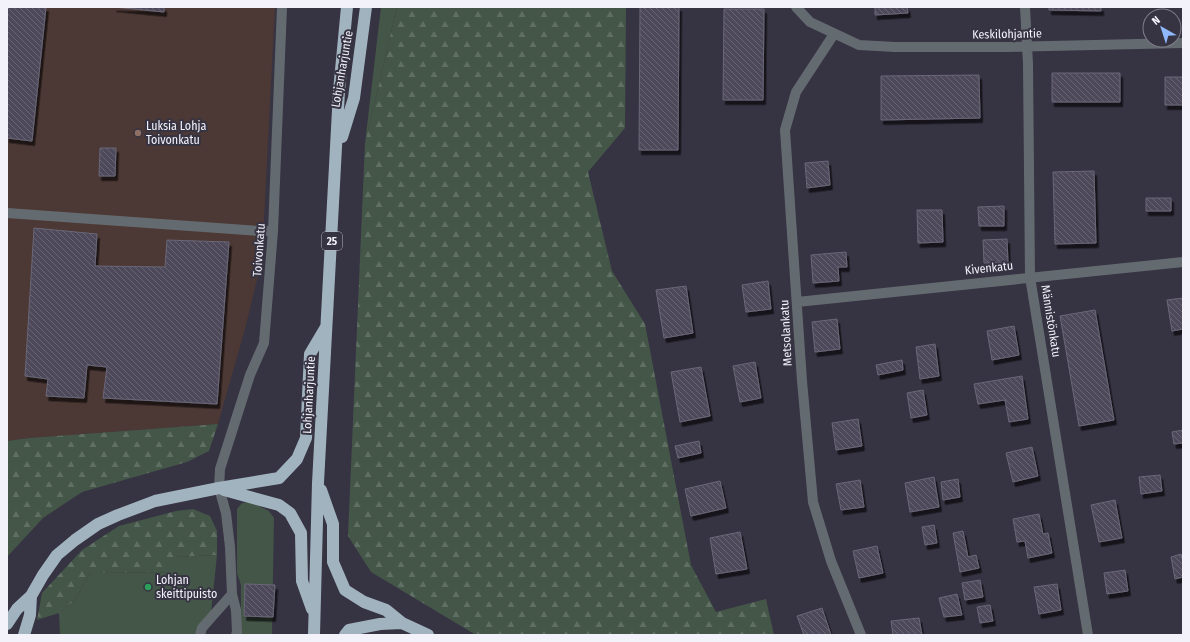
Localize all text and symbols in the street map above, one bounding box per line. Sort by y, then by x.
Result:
north arrow [1142,8,1182,48]
text: N [1149,13,1163,28]
street label: Keskilohjantie [972,26,1042,42]
street label: Lohjanharjuntie [328,29,356,108]
place label: Luksia Lohja Toivonkatu [146,119,207,147]
marker: Luksia Lohja Toivonkatu [133,128,143,138]
street label: Toivonkatu [250,223,268,277]
road number: 25 [322,232,342,250]
street label: Kivenkatu [964,259,1014,277]
street label: Männistönkatu [1038,284,1064,358]
street label: Metsolankatu [777,299,795,367]
street label: Lohjanharjuntie [300,356,318,434]
place label: Lohjan skeittipuisto [156,573,217,601]
marker: Lohjan skeittipuisto [143,582,153,592]

